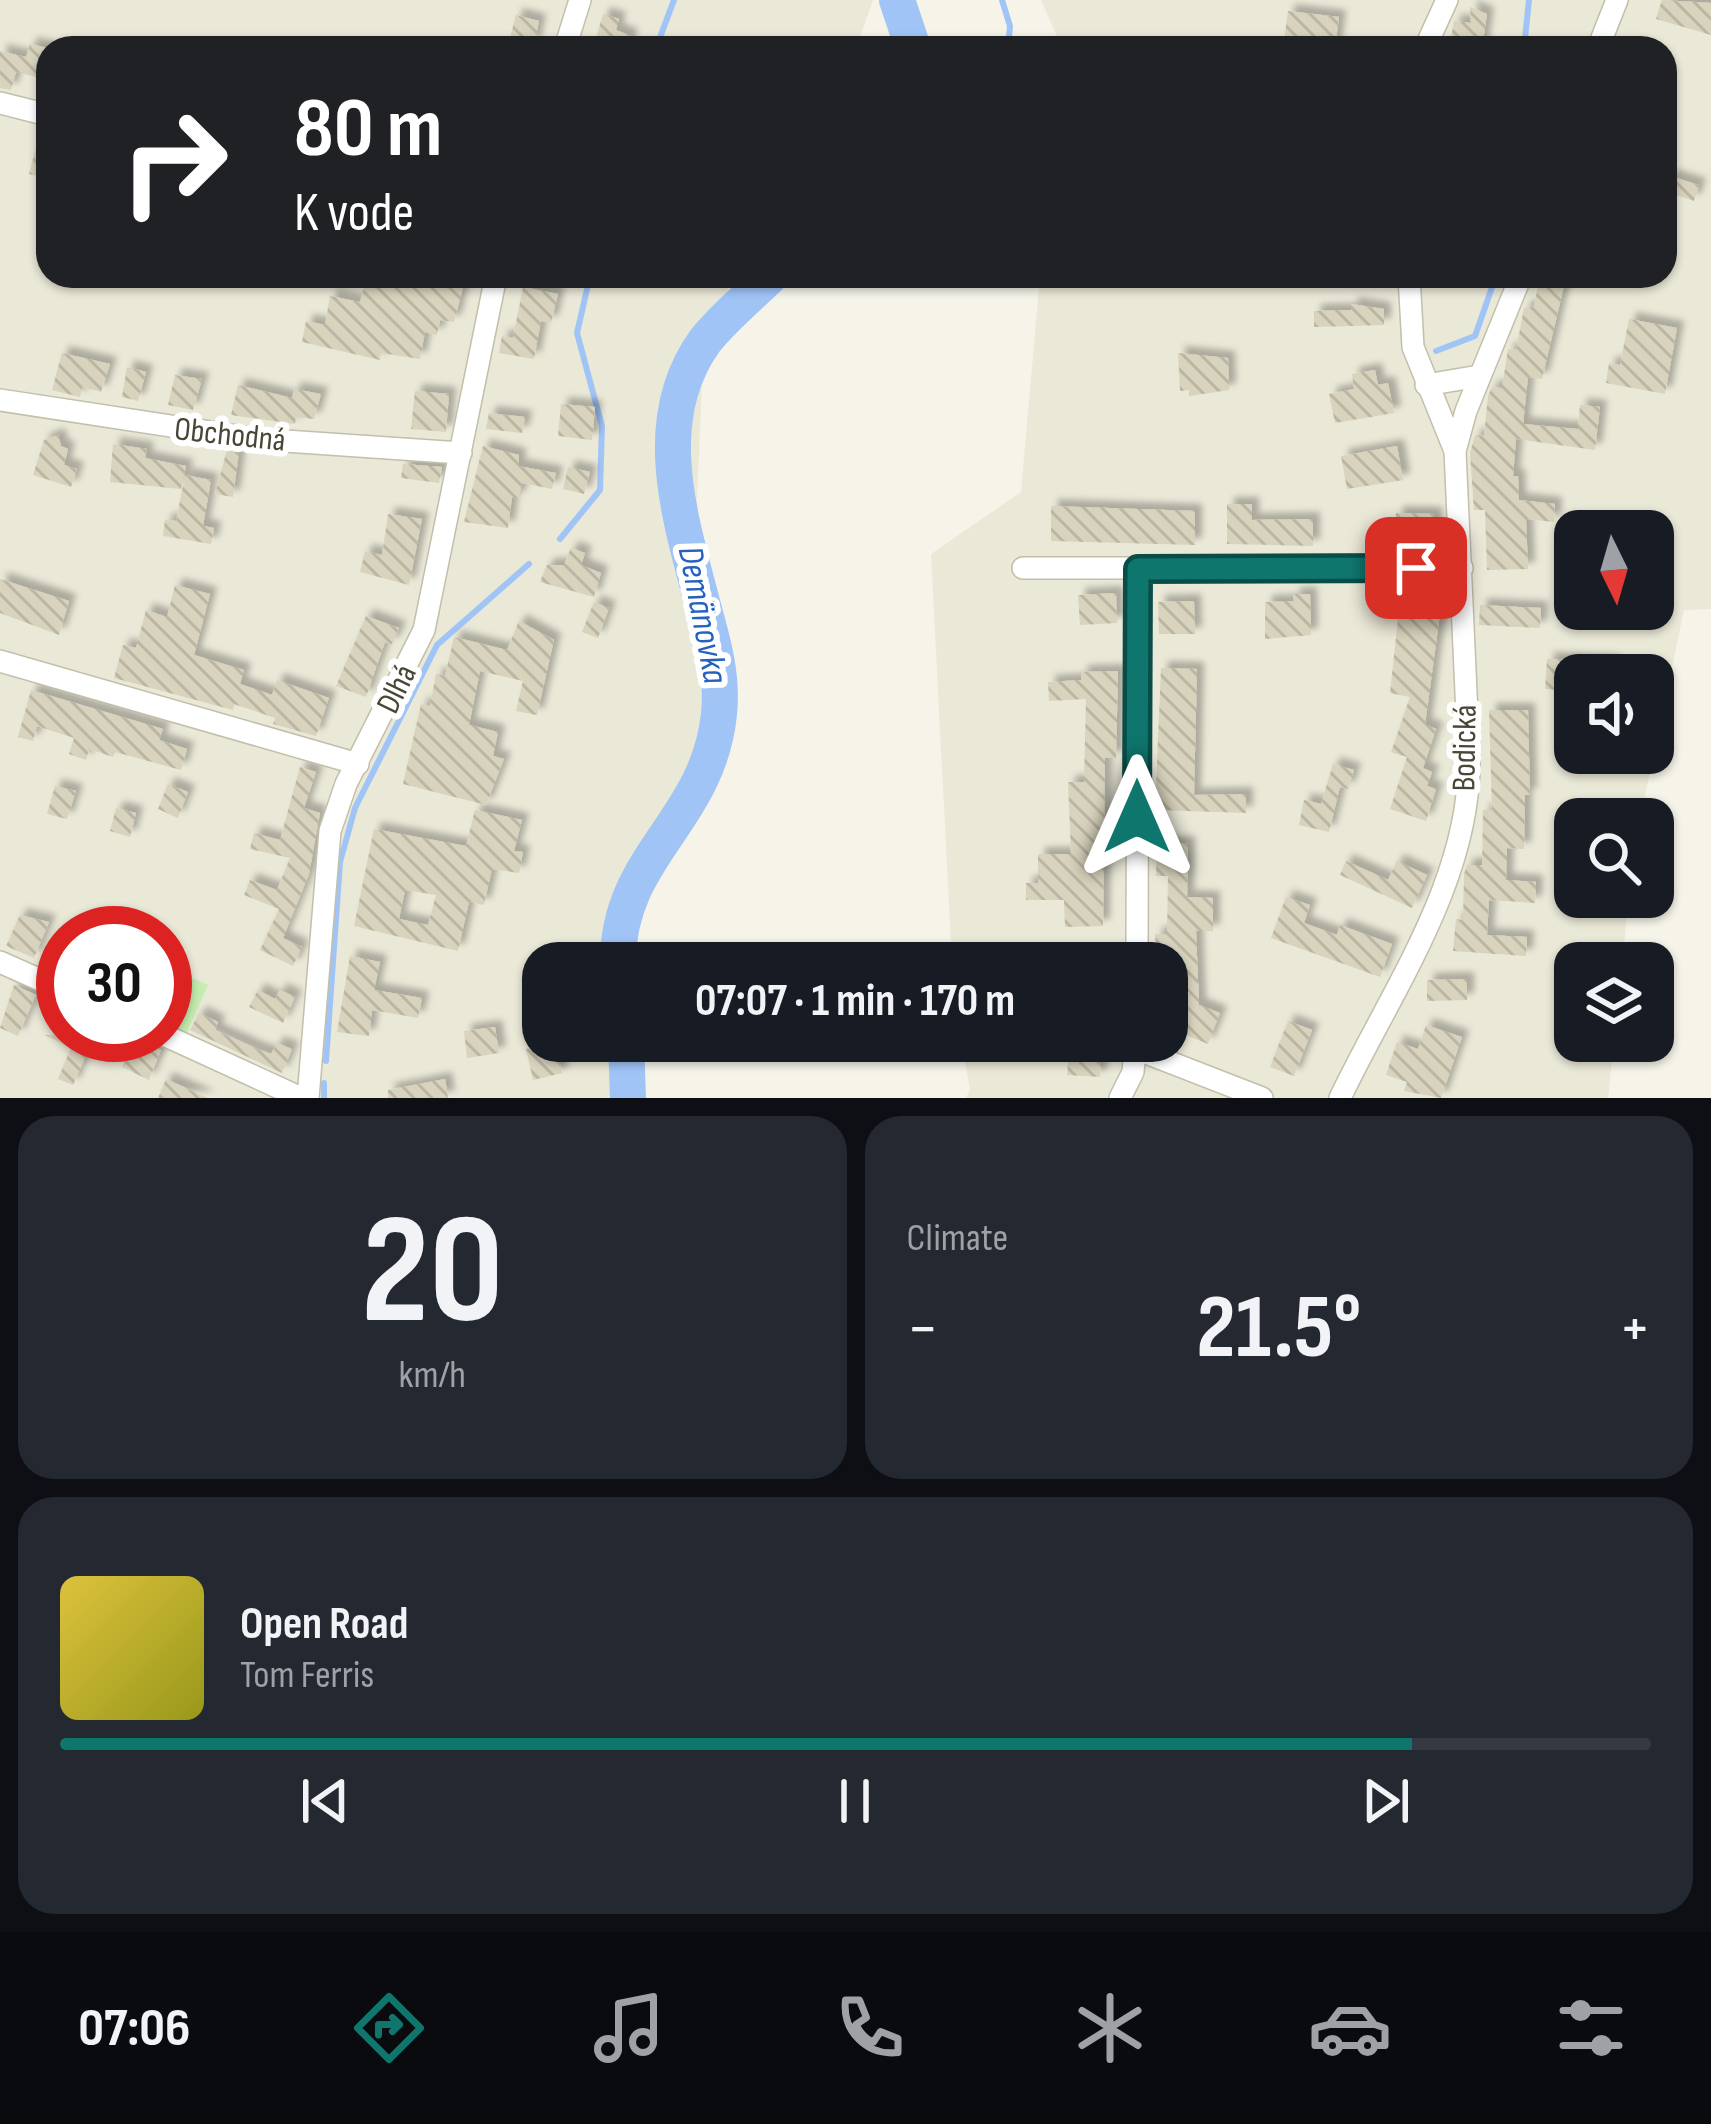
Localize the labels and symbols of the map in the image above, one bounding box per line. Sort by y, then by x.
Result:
street label: Obchodná [172,409,288,461]
north arrow [1554,510,1674,630]
pin [1365,517,1467,619]
water label: Demänovka [668,543,736,688]
street label: Dlhá [368,658,426,720]
street label: Bodická [1444,704,1486,792]
position arrow [1074,754,1200,880]
speed limit sign: 30 [36,906,192,1062]

